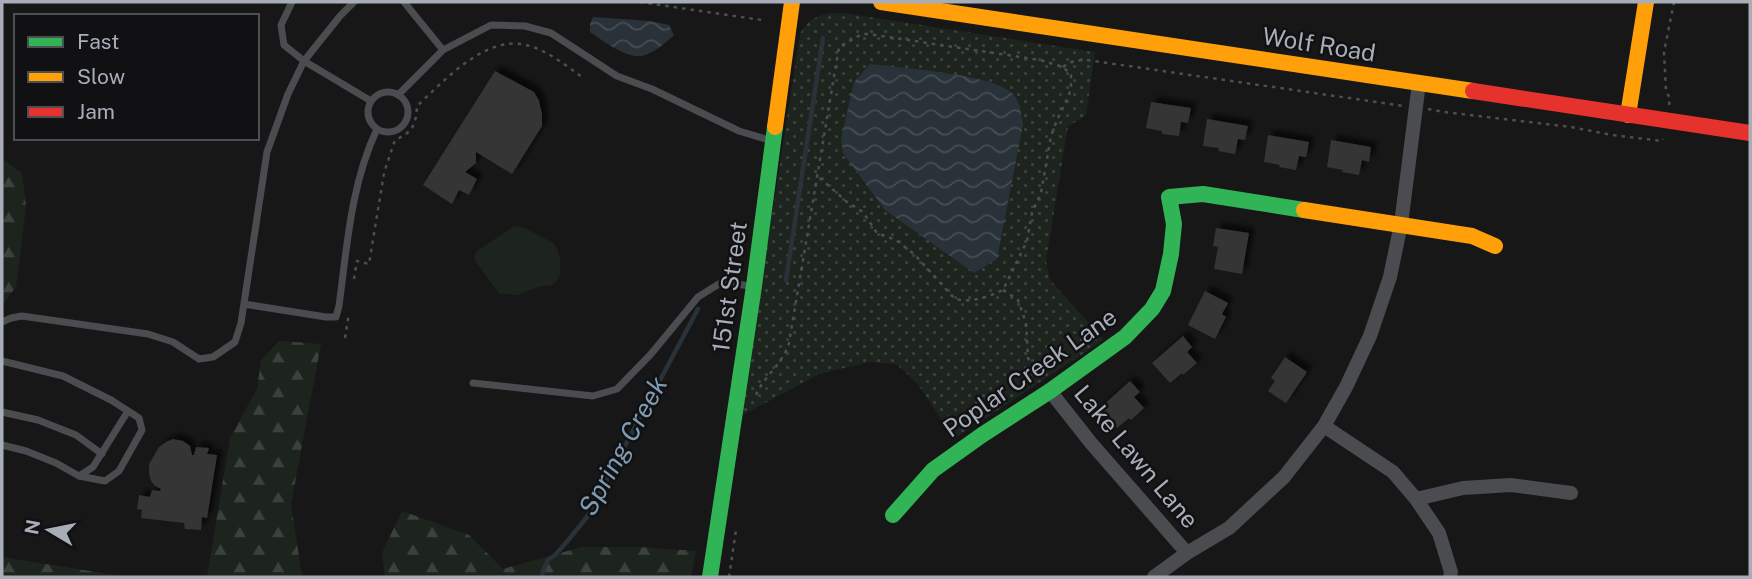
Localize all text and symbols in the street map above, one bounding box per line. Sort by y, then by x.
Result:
legend [14,14,259,140]
street label: Wolf Road [1261,21,1378,67]
text: Fast [77,29,119,54]
text: Slow [77,64,125,89]
text: Jam [77,99,115,124]
street label: 151st Street [706,220,752,354]
street label: Poplar Creek Lane [937,302,1121,442]
water label: Spring Creek [572,371,673,521]
street label: Lake Lawn Lane [1069,379,1205,533]
north arrow [14,495,84,565]
text: N [20,518,44,536]

